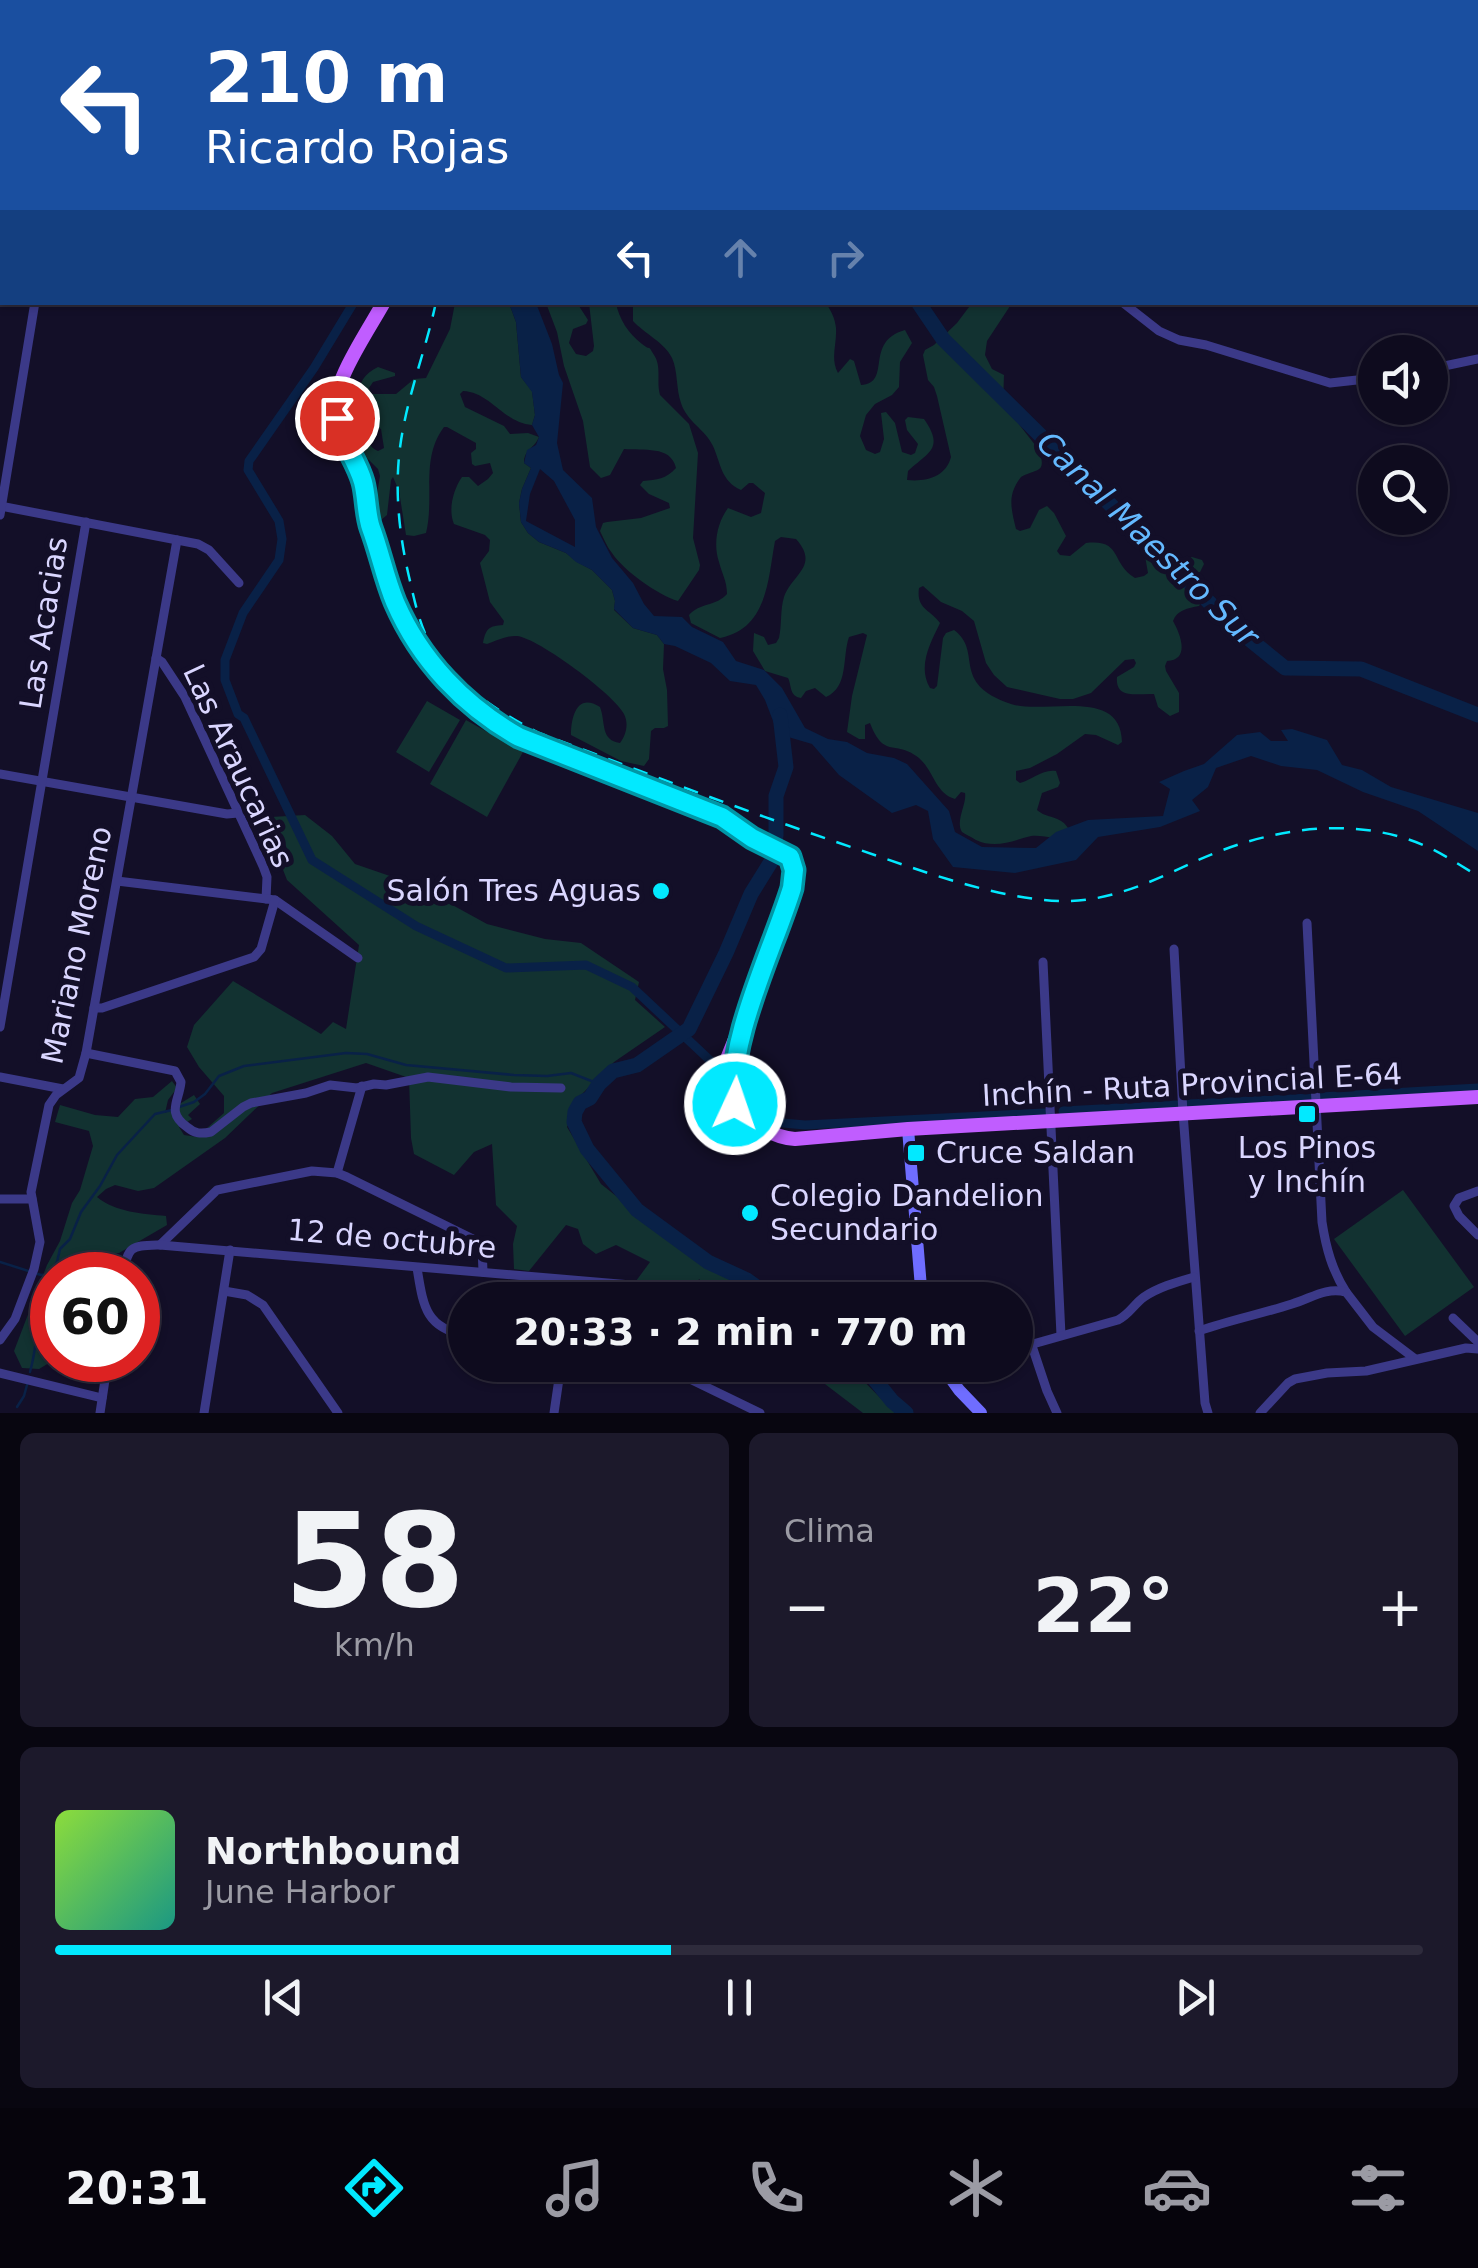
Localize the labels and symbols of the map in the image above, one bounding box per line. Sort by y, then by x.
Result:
pin [295,376,380,461]
water label: Canal Maestro Sur [1029,423,1268,656]
street label: Las Acacias [13,534,74,712]
street label: Las Araucarias [176,659,301,873]
street label: Mariano Moreno [34,823,119,1067]
place label: Salón Tres Aguas [387,873,641,908]
marker: Salón Tres Aguas [650,880,672,902]
position arrow [683,1052,787,1156]
street label: Inchín - Ruta Provincial E-64 [981,1056,1403,1113]
marker: Los Pinos y Inchín [1296,1103,1318,1125]
place label: Los Pinos y Inchín [1238,1130,1376,1199]
place label: Cruce Saldan [936,1135,1135,1170]
marker: Cruce Saldan [905,1142,927,1164]
place label: Colegio Dandelion Secundario [770,1178,1043,1247]
marker: Colegio Dandelion Secundario [739,1202,761,1224]
street label: 12 de octubre [286,1212,498,1265]
speed limit sign: 60 [30,1252,160,1382]

